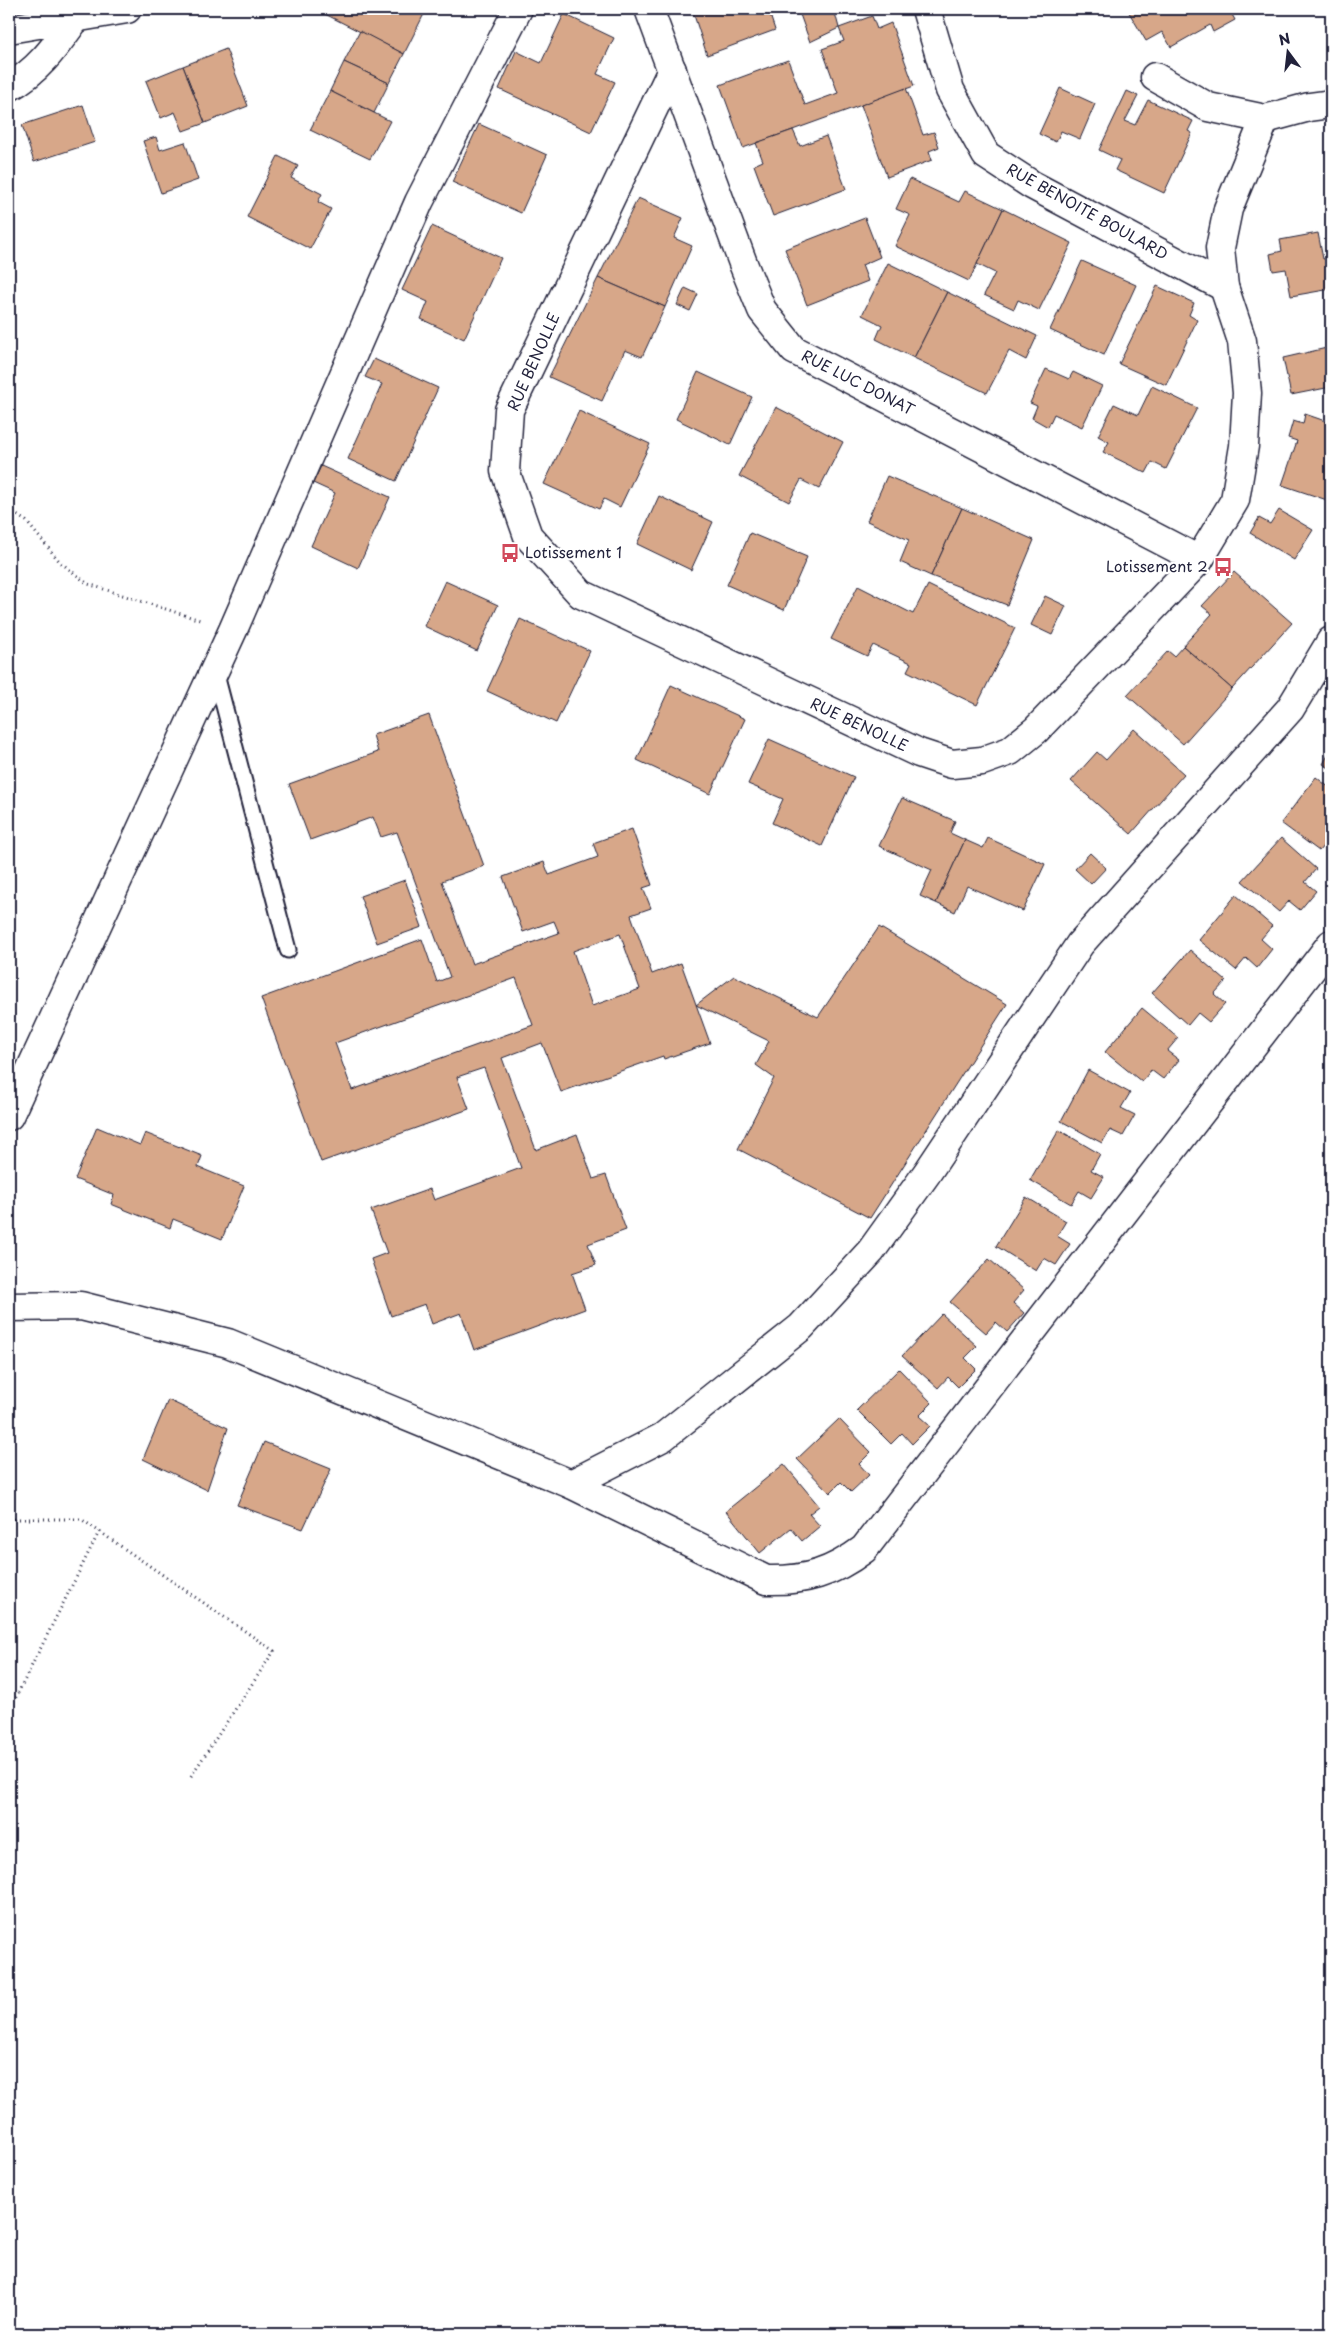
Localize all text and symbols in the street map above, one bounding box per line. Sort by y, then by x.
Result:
text: N [1276,27,1293,51]
north arrow [1262,28,1312,78]
street label: RUE BENOITE BOULARD [1003,157,1173,265]
street label: RUE BENOLLE [501,308,565,414]
street label: RUE LUC DONAT [798,343,920,420]
place label: Lotissement 1 [525,540,622,563]
bus stop icon: Lotissement 1 [499,542,521,564]
place label: Lotissement 2 [1106,554,1208,577]
bus stop icon: Lotissement 2 [1212,556,1234,578]
street label: RUE BENOLLE [807,691,912,756]

